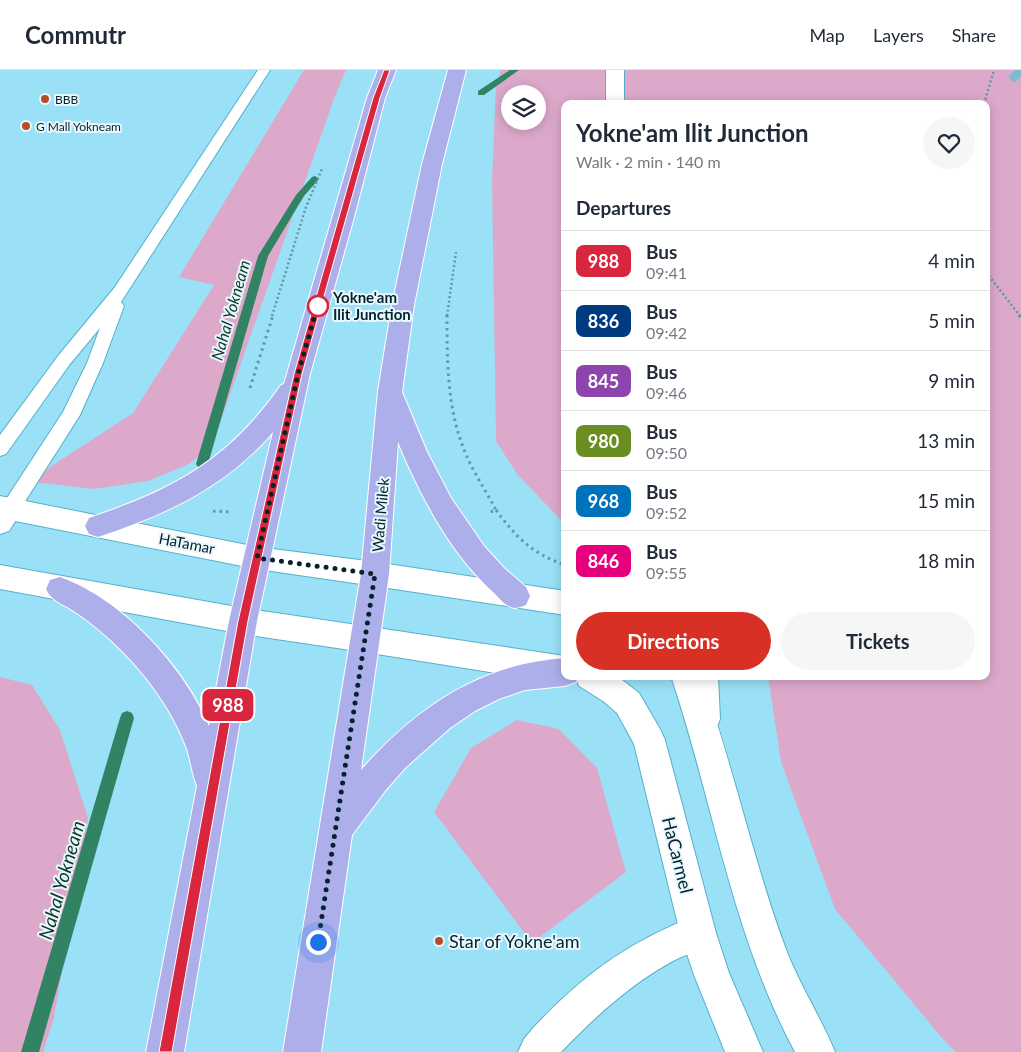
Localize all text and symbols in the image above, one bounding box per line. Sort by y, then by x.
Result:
text: Commutr [25,20,126,49]
text: Map [809,24,845,46]
text: Layers [873,24,924,46]
text: Share [952,24,996,46]
map controls [501,85,546,130]
button: layers [501,85,546,130]
place label: BBB [55,92,79,107]
marker: BBB [39,93,51,105]
button: heart [923,117,975,169]
text: Yokne'am Ilit Junction [576,118,809,147]
place label: G Mall Yokneam [36,119,121,134]
marker: G Mall Yokneam [20,120,32,132]
text: Walk · 2 min · 140 m [576,152,721,171]
text: Departures [576,196,671,219]
text: Bus [646,240,677,263]
text: 4 min [928,249,975,272]
text: 988 [588,250,619,272]
water label: Nahal Yokneam [207,258,253,362]
text: 09:41 [646,263,687,282]
place label: Yokne'am Ilit Junction [332,288,411,323]
marker: Yokne'am Ilit Junction [307,295,329,317]
text: Bus [646,300,677,323]
text: 5 min [928,309,975,332]
text: 836 [588,310,619,332]
text: 09:42 [646,323,687,342]
text: Bus [646,360,677,383]
text: 9 min [928,369,975,392]
text: 845 [588,370,619,392]
text: 09:46 [646,383,687,402]
text: Bus [646,420,677,443]
text: 13 min [917,429,975,452]
text: 980 [588,430,619,452]
text: 09:50 [646,443,687,462]
street label: Wadi Milek [368,477,392,553]
text: Bus [646,480,677,503]
text: 15 min [917,489,975,512]
text: 968 [588,490,619,512]
text: 09:52 [646,503,687,522]
street label: HaTamar [157,529,217,557]
text: Bus [646,540,677,563]
text: 18 min [917,549,975,572]
text: 846 [588,550,619,572]
text: 09:55 [646,563,687,582]
button: Directions [576,612,771,670]
button: Tickets [781,612,975,670]
line badge: 988 [199,689,257,721]
text: 988 [212,694,244,716]
street label: HaCarmel [658,814,698,896]
water label: Nahal Yokneam [33,818,89,942]
your location [306,930,331,955]
place label: Star of Yokne'am [449,930,579,952]
marker: Star of Yokne'am [433,935,445,947]

